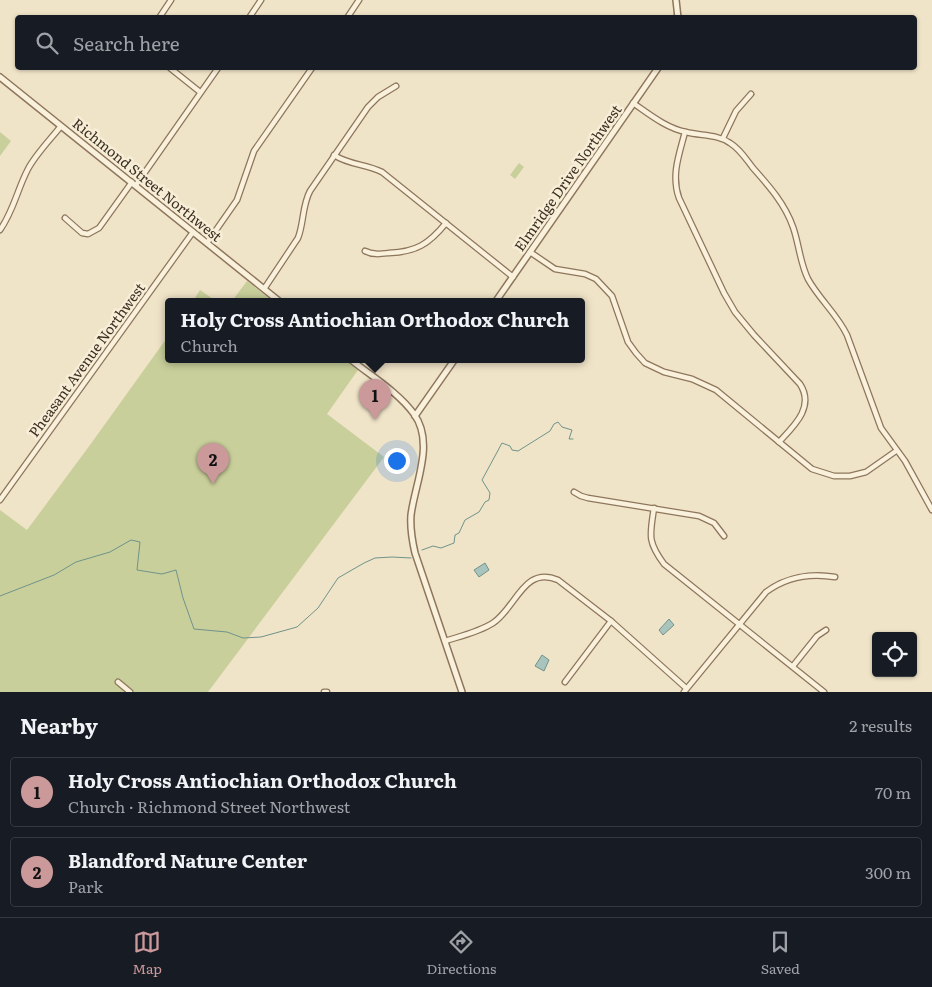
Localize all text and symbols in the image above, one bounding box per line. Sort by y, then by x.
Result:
search box [15,15,917,70]
icon: search [33,29,61,57]
text: Search here [73,29,180,57]
street label: Elmridge Drive Northwest [509,100,626,255]
street label: Richmond Street Northwest [69,113,227,246]
street label: Pheasant Avenue Northwest [23,278,149,441]
popup [165,298,585,363]
text: Holy Cross Antiochian Orthodox Church [181,305,569,333]
text: Church [181,333,238,357]
pin: 1 [359,379,391,420]
pin: 2 [197,443,229,484]
your location [384,448,410,474]
map controls [872,632,917,677]
button: locate [872,632,917,677]
text: Nearby [20,709,98,740]
text: 2 results [849,713,912,737]
text: Holy Cross Antiochian Orthodox Church [68,766,457,794]
text: 1 [34,780,40,804]
text: 70 m [875,780,911,804]
text: Church · Richmond Street Northwest [68,794,350,818]
text: Blandford Nature Center [68,846,307,874]
text: 2 [33,860,41,884]
text: 300 m [865,860,911,884]
text: Park [68,874,103,898]
tab: Map [132,928,162,978]
tab: Directions [426,928,496,978]
tab: Saved [761,928,800,978]

